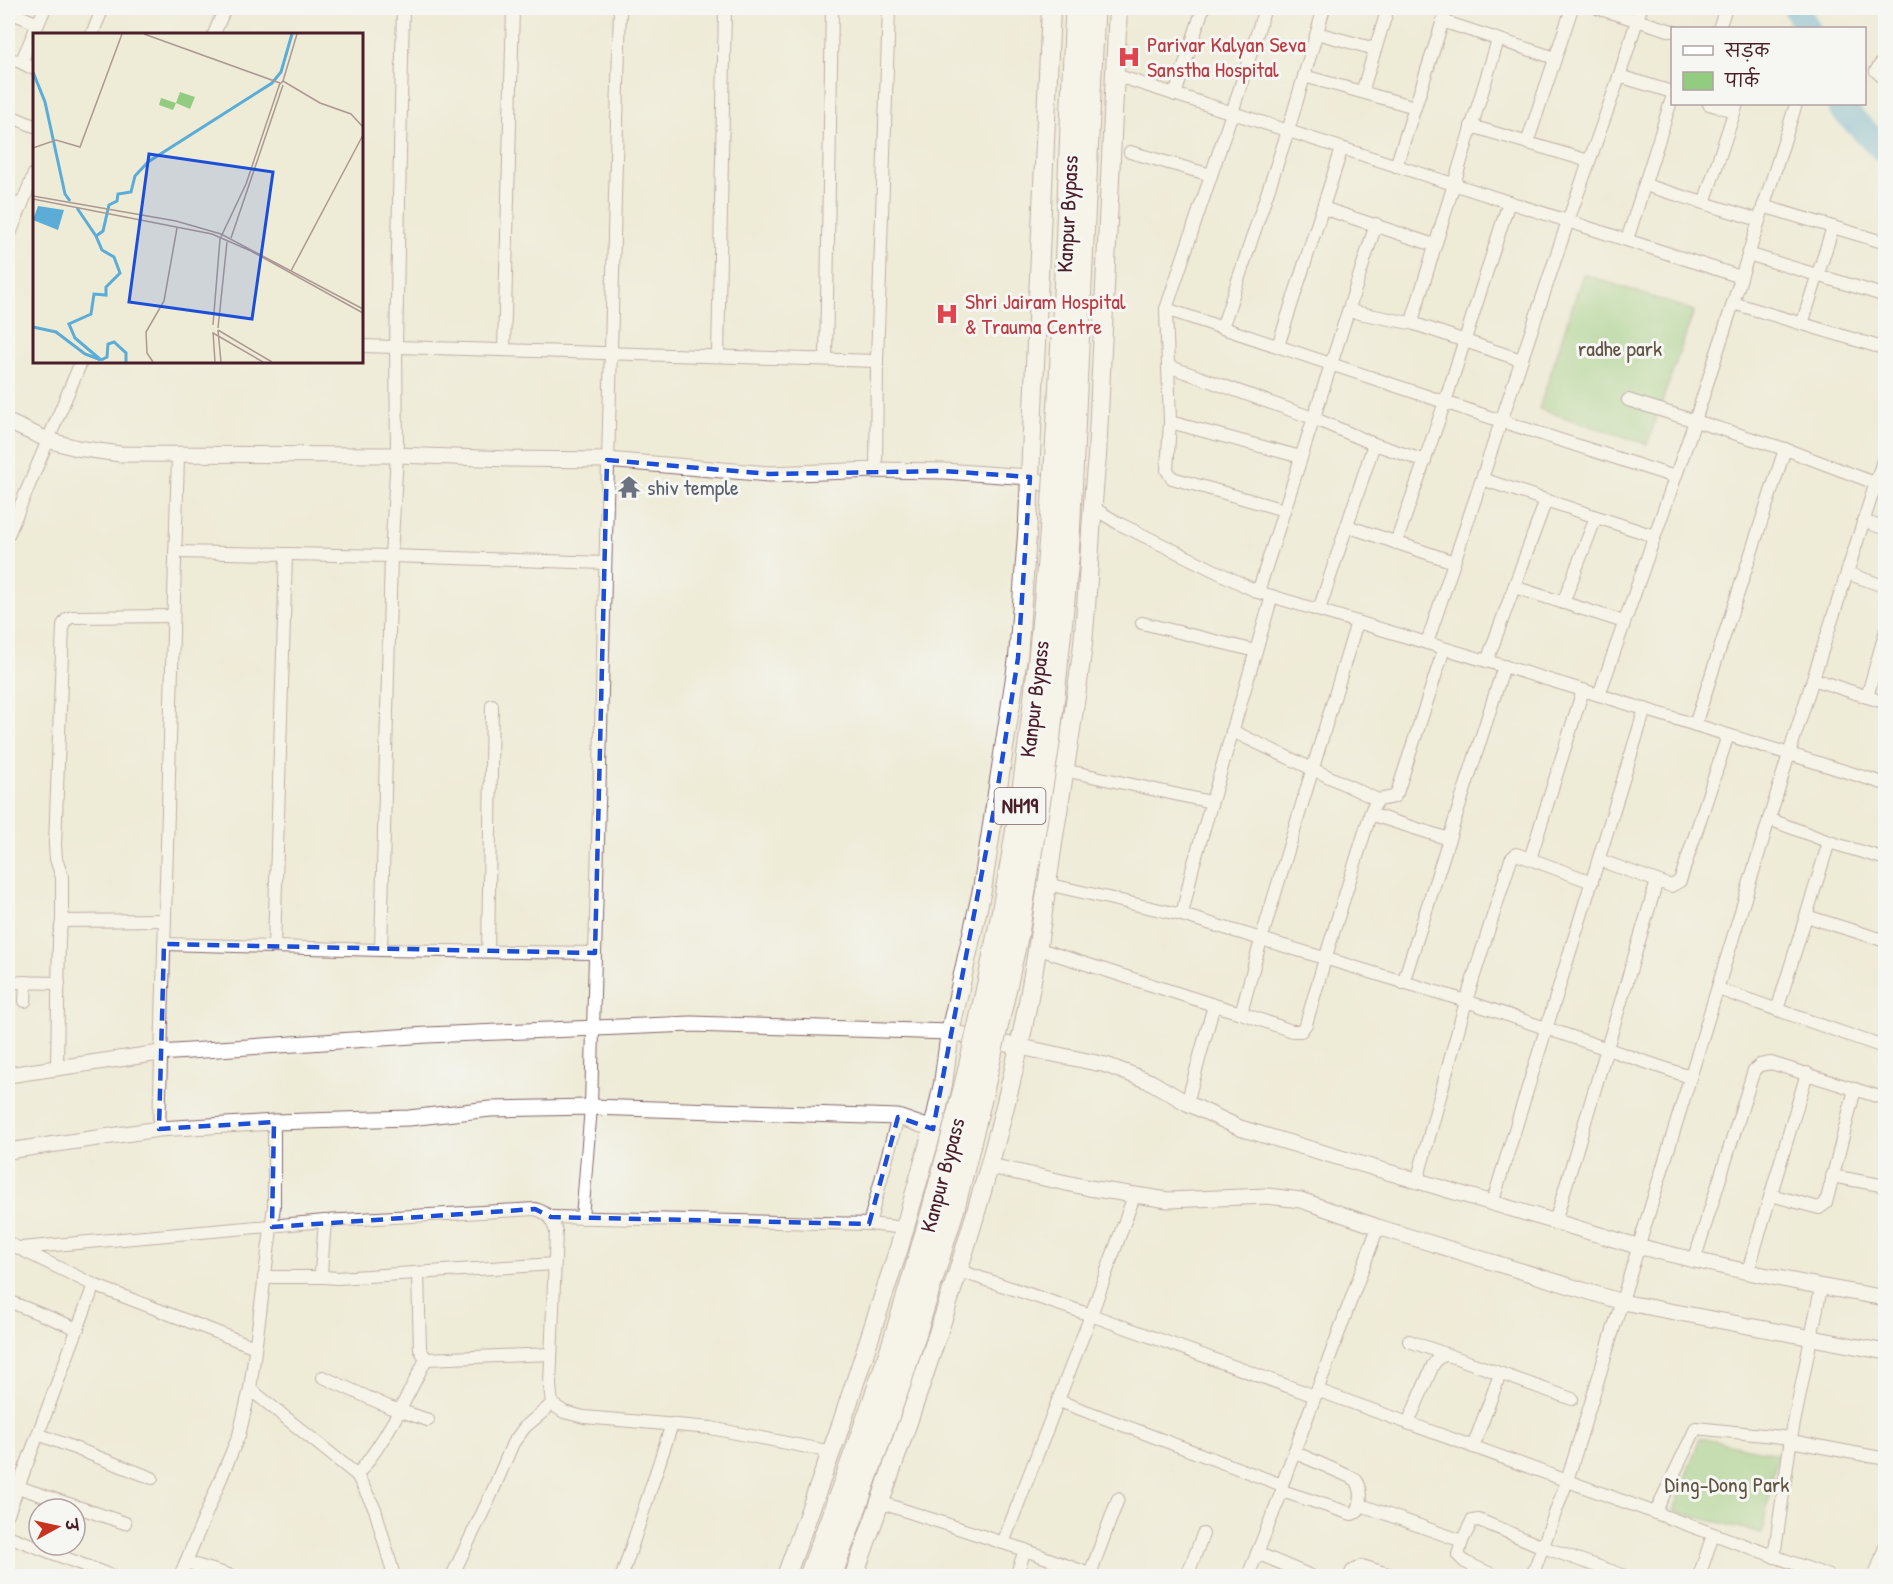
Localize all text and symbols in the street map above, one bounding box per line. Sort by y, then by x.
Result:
legend [1671,27,1866,105]
place label: Parivar Kalyan Seva Sanstha Hospital [1147,29,1306,84]
inset map [33,33,363,363]
text: सड़क [1724,38,1770,63]
hospital icon: Parivar Kalyan Seva Sanstha Hospital [1116,44,1142,70]
text: पार्क [1724,67,1760,93]
street label: Kanpur Bypass [1049,155,1085,273]
place label: Shri Jairam Hospital & Trauma Centre [965,286,1126,341]
hospital icon: Shri Jairam Hospital & Trauma Centre [934,301,960,327]
park label: radhe park [1578,333,1662,363]
place label: shiv temple [647,472,739,502]
temple icon: shiv temple [616,474,642,500]
street label: Kanpur Bypass [1012,639,1056,759]
road number: NH19 [994,788,1046,824]
street label: Kanpur Bypass [912,1114,972,1236]
park label: Ding-Dong Park [1665,1469,1789,1499]
north arrow [27,1497,87,1557]
text: उ [60,1516,84,1533]

